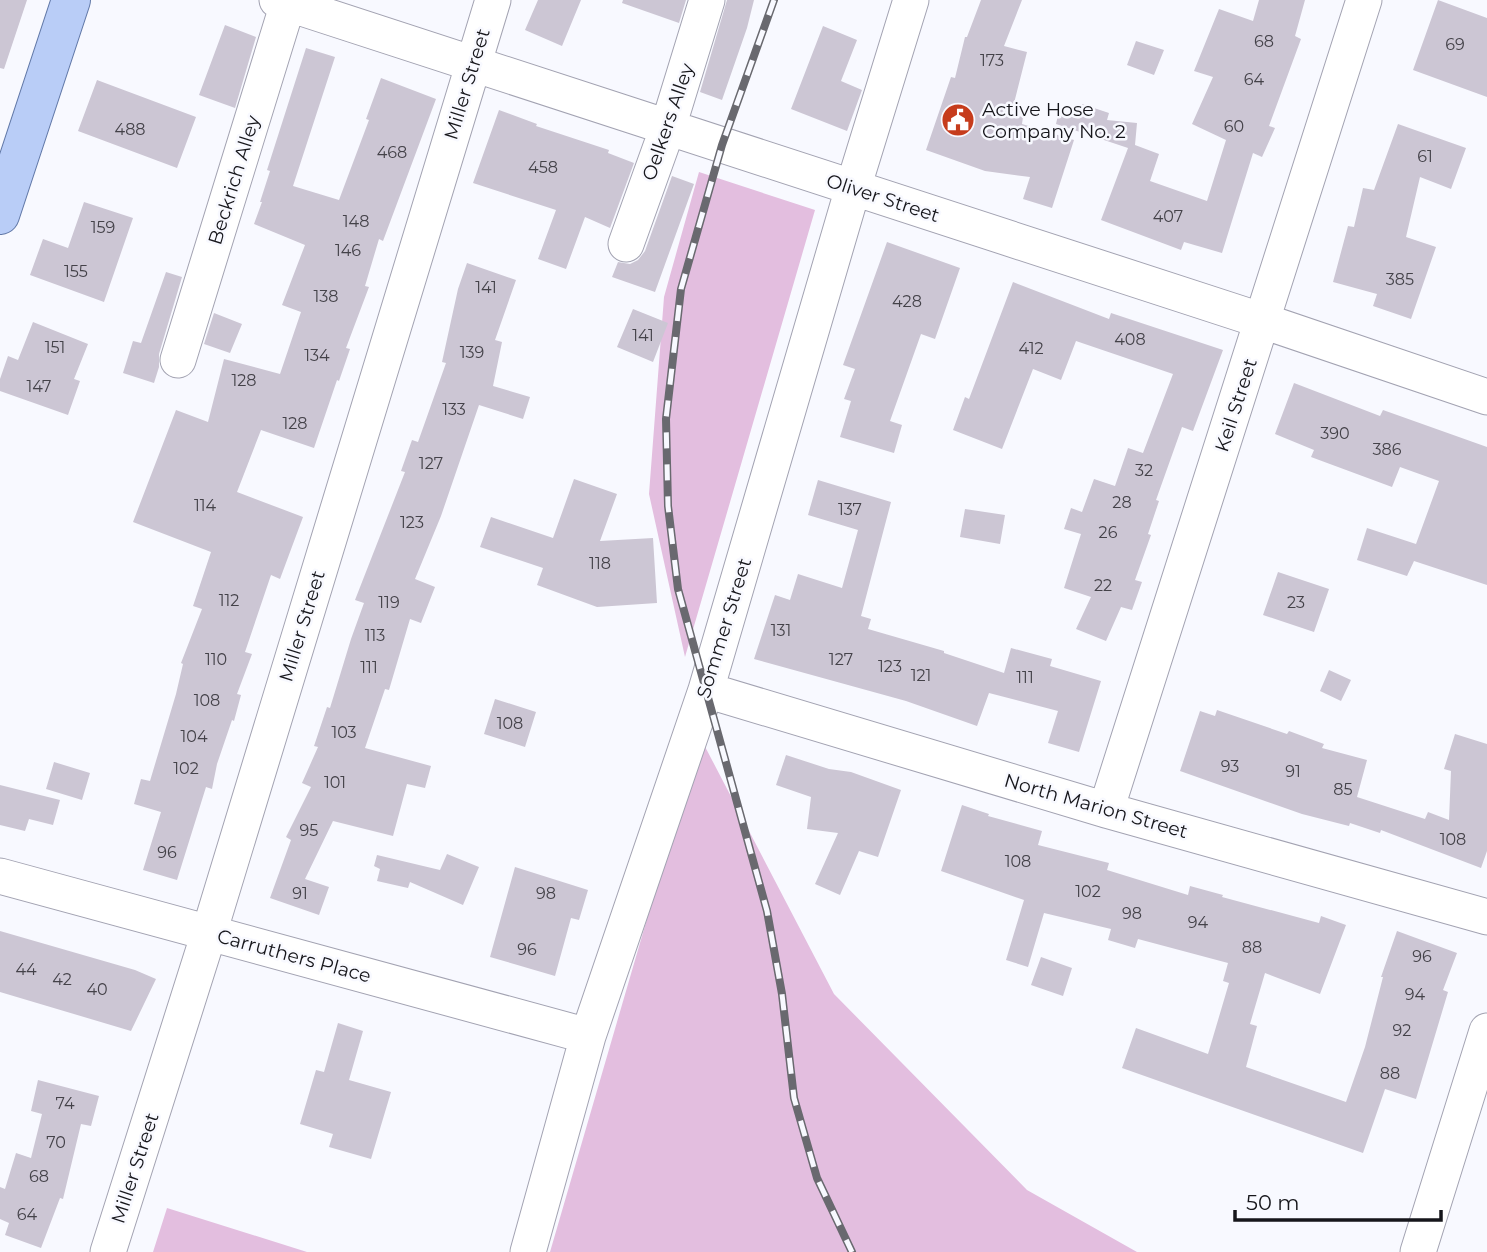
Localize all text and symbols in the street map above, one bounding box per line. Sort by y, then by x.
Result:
street label: Miller Street [439,25,495,142]
house number: 68 [1254,32,1274,51]
house number: 69 [1445,35,1465,54]
house number: 173 [980,51,1004,70]
street label: Oelkers Alley [637,60,699,184]
house number: 64 [1244,70,1265,89]
place label: Active Hose Company No. 2 [982,98,1126,143]
public building icon: Active Hose Company No. 2 [939,101,977,139]
street label: Beckrich Alley [203,112,265,247]
house number: 60 [1224,117,1244,136]
house number: 488 [114,120,146,139]
house number: 468 [377,143,407,162]
house number: 61 [1417,147,1433,166]
house number: 458 [528,158,558,177]
street label: Oliver Street [823,169,943,227]
house number: 407 [1153,207,1183,226]
house number: 148 [343,212,369,231]
house number: 159 [91,218,115,237]
house number: 146 [335,241,361,260]
house number: 155 [64,262,88,281]
house number: 385 [1386,270,1414,289]
house number: 141 [475,278,497,297]
house number: 138 [313,287,339,306]
house number: 428 [892,292,922,311]
house number: 141 [632,326,654,345]
house number: 408 [1114,330,1146,349]
house number: 151 [45,338,65,357]
house number: 412 [1018,339,1044,358]
house number: 139 [460,343,484,362]
house number: 134 [304,346,330,365]
street label: Keil Street [1210,355,1262,455]
house number: 128 [231,371,257,390]
house number: 147 [27,377,51,396]
house number: 133 [442,400,466,419]
house number: 128 [282,414,308,433]
house number: 390 [1320,424,1350,443]
house number: 386 [1373,440,1402,459]
house number: 127 [419,454,443,473]
house number: 32 [1135,461,1153,480]
house number: 28 [1112,493,1132,512]
house number: 114 [194,496,216,515]
house number: 137 [838,500,862,519]
house number: 123 [400,513,424,532]
house number: 26 [1099,523,1118,542]
house number: 118 [589,554,611,573]
street label: Sommer Street [692,555,756,701]
street label: Miller Street [274,567,330,684]
house number: 22 [1094,576,1112,595]
house number: 112 [219,591,239,610]
house number: 119 [378,593,400,612]
house number: 23 [1287,593,1305,612]
house number: 131 [771,621,791,640]
house number: 113 [365,626,385,645]
house number: 110 [205,650,227,669]
house number: 127 [829,650,853,669]
house number: 123 [878,657,902,676]
house number: 111 [360,658,378,677]
house number: 121 [911,666,931,685]
house number: 111 [1016,668,1034,687]
house number: 108 [194,691,220,710]
house number: 108 [497,714,523,733]
house number: 103 [331,723,357,742]
house number: 104 [181,727,208,746]
house number: 93 [1221,757,1239,776]
house number: 102 [173,759,199,778]
house number: 91 [1285,762,1301,781]
street label: North Marion Street [1002,769,1191,843]
house number: 101 [324,773,346,792]
house number: 85 [1333,780,1353,799]
house number: 95 [300,821,318,840]
house number: 108 [1440,830,1466,849]
house number: 96 [157,843,177,862]
house number: 108 [1005,852,1031,871]
house number: 102 [1075,882,1101,901]
house number: 91 [292,884,308,903]
house number: 98 [536,884,556,903]
house number: 98 [1122,904,1142,923]
house number: 94 [1188,913,1209,932]
street label: Carruthers Place [215,924,373,988]
house number: 88 [1242,938,1262,957]
house number: 96 [517,940,537,959]
house number: 96 [1412,947,1432,966]
house number: 44 [15,960,37,979]
house number: 42 [52,970,72,989]
house number: 40 [86,980,108,999]
house number: 94 [1405,985,1426,1004]
house number: 92 [1393,1021,1411,1040]
house number: 88 [1380,1064,1400,1083]
house number: 74 [56,1094,75,1113]
street label: Miller Street [106,1109,164,1226]
house number: 70 [46,1133,66,1152]
house number: 68 [29,1167,49,1186]
scale bar [1235,1178,1442,1222]
text: 50 m [1246,1190,1300,1215]
house number: 64 [17,1205,38,1224]

